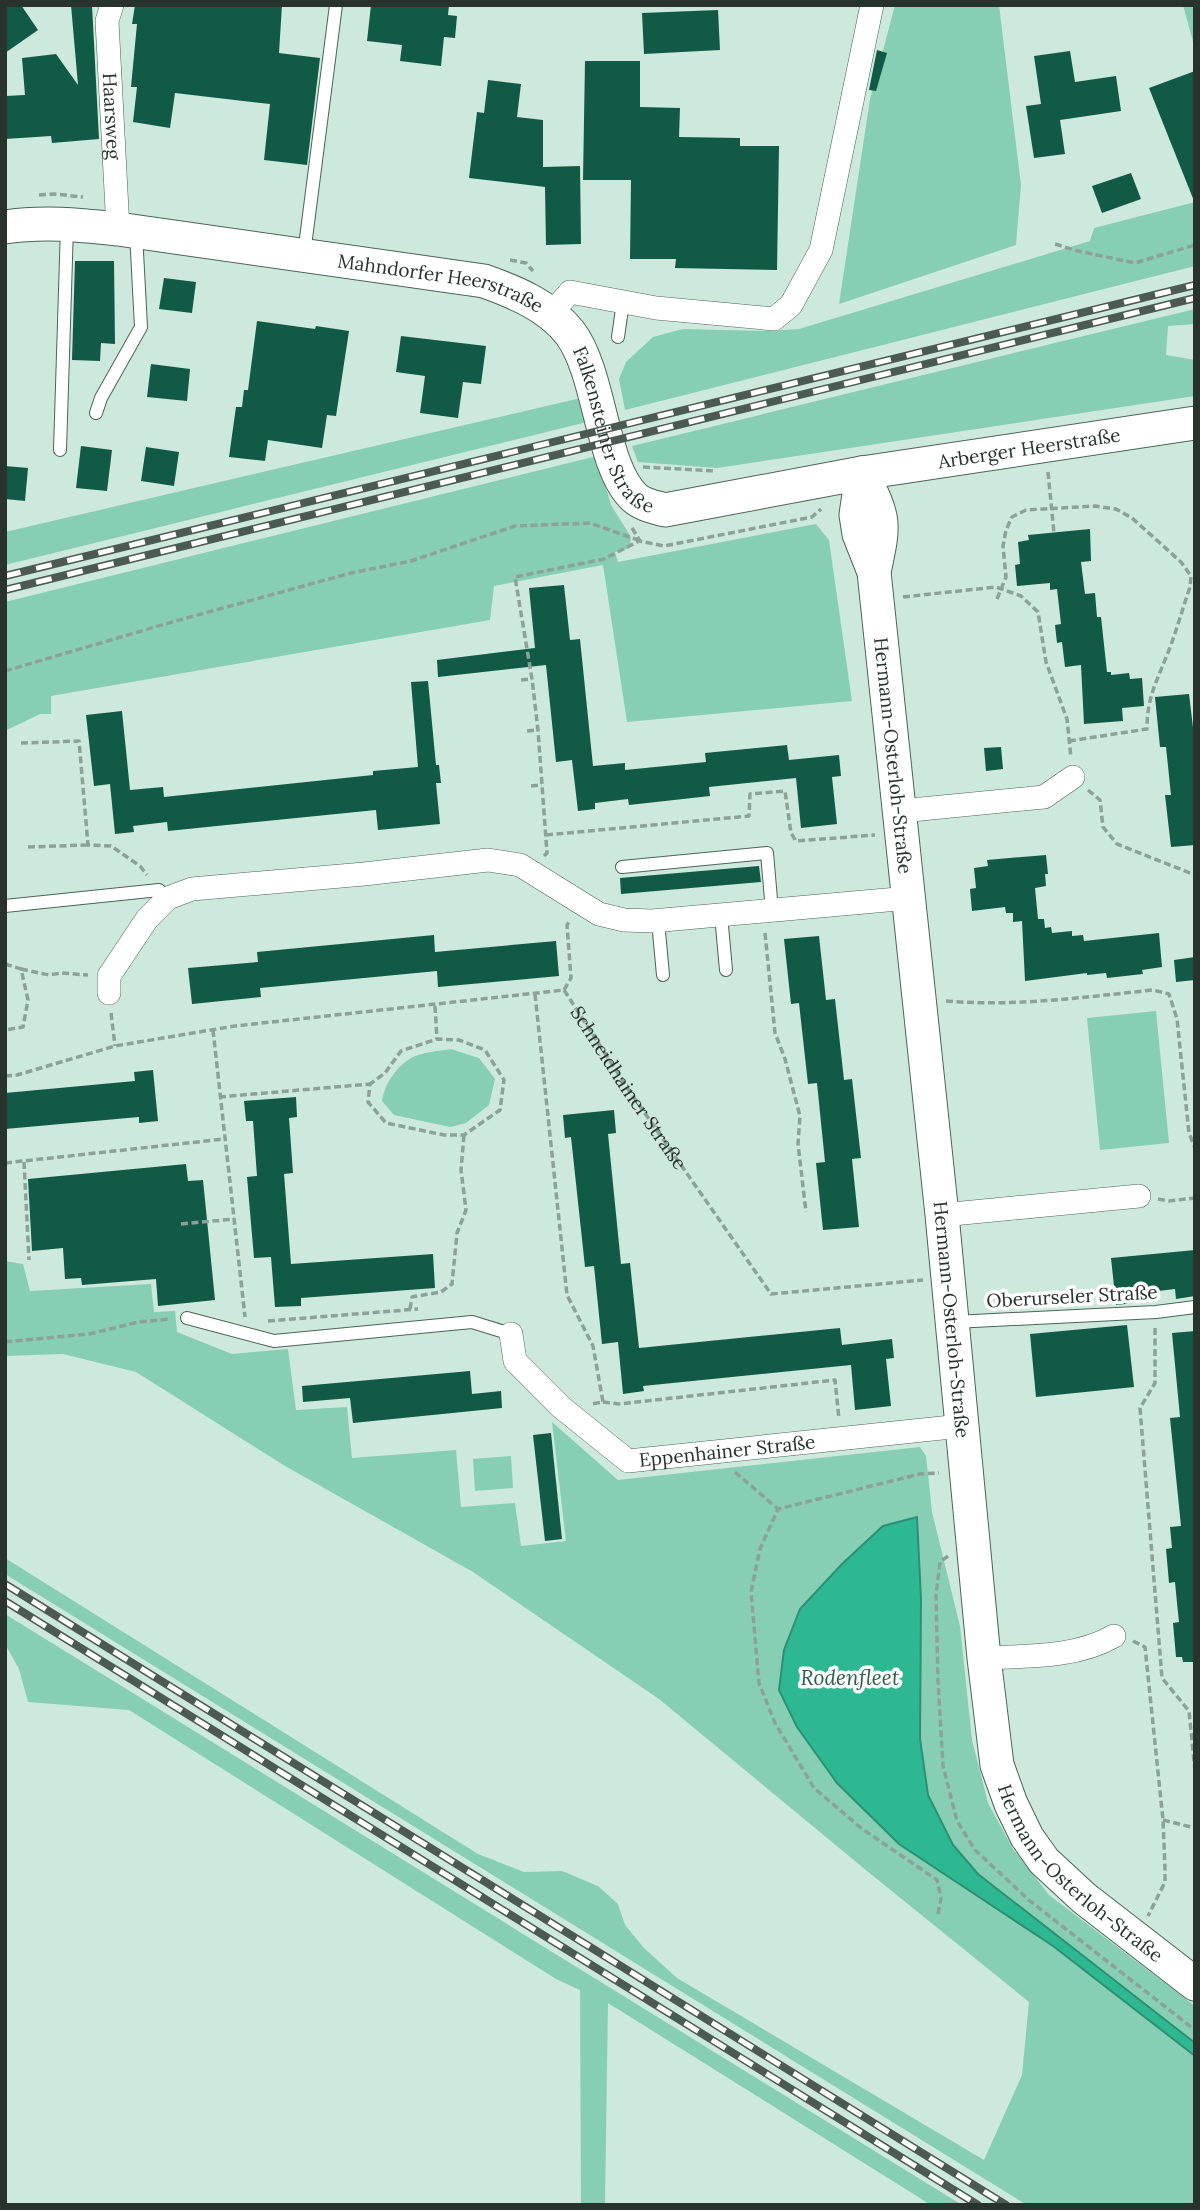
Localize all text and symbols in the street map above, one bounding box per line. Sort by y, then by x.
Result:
street label: Haarsweg [98,72,126,161]
street label: Mahndorfer Heerstraße [336,248,548,318]
street label: Falkensteiner Straße [568,342,657,518]
street label: Arberger Heerstraße [935,422,1122,474]
street label: Hermann-Osterloh-Straße [869,636,918,875]
street label: Schneidhainer Straße [565,1001,692,1174]
street label: Hermann-Osterloh-Straße [929,1200,975,1439]
street label: Oberurseler Straße [986,1280,1158,1312]
street label: Eppenhainer Straße [638,1429,816,1472]
water label: Rodenfleet [800,1664,900,1691]
street label: Hermann-Osterloh-Straße [993,1781,1168,1967]

